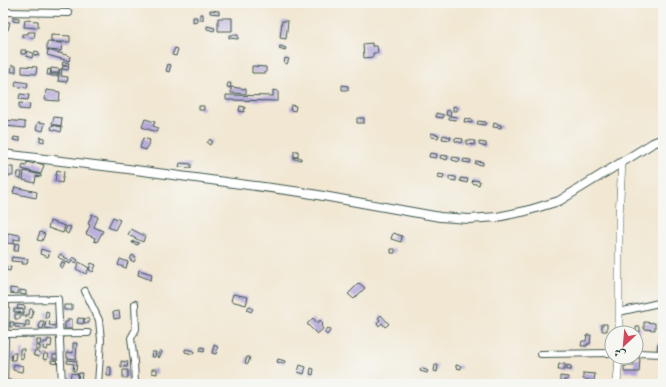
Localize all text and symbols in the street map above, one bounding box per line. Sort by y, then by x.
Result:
north arrow [604,325,644,365]
text: ش [612,345,628,362]

